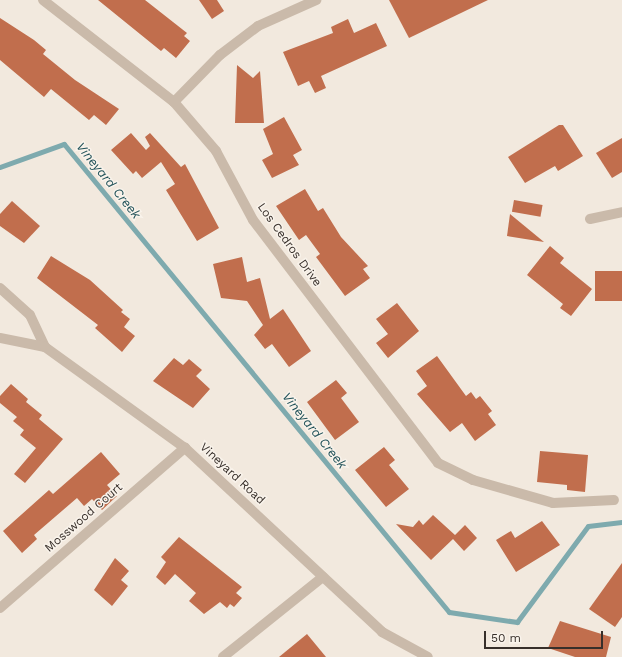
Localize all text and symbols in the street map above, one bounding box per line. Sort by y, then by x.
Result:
water label: Vineyard Creek [72,140,144,222]
street label: Los Cedros Drive [254,201,324,289]
water label: Vineyard Creek [278,390,350,472]
street label: Vineyard Road [197,440,267,508]
street label: Mosswood Court [42,480,126,556]
scale bar [486,623,605,649]
text: 50 m [491,631,521,645]

